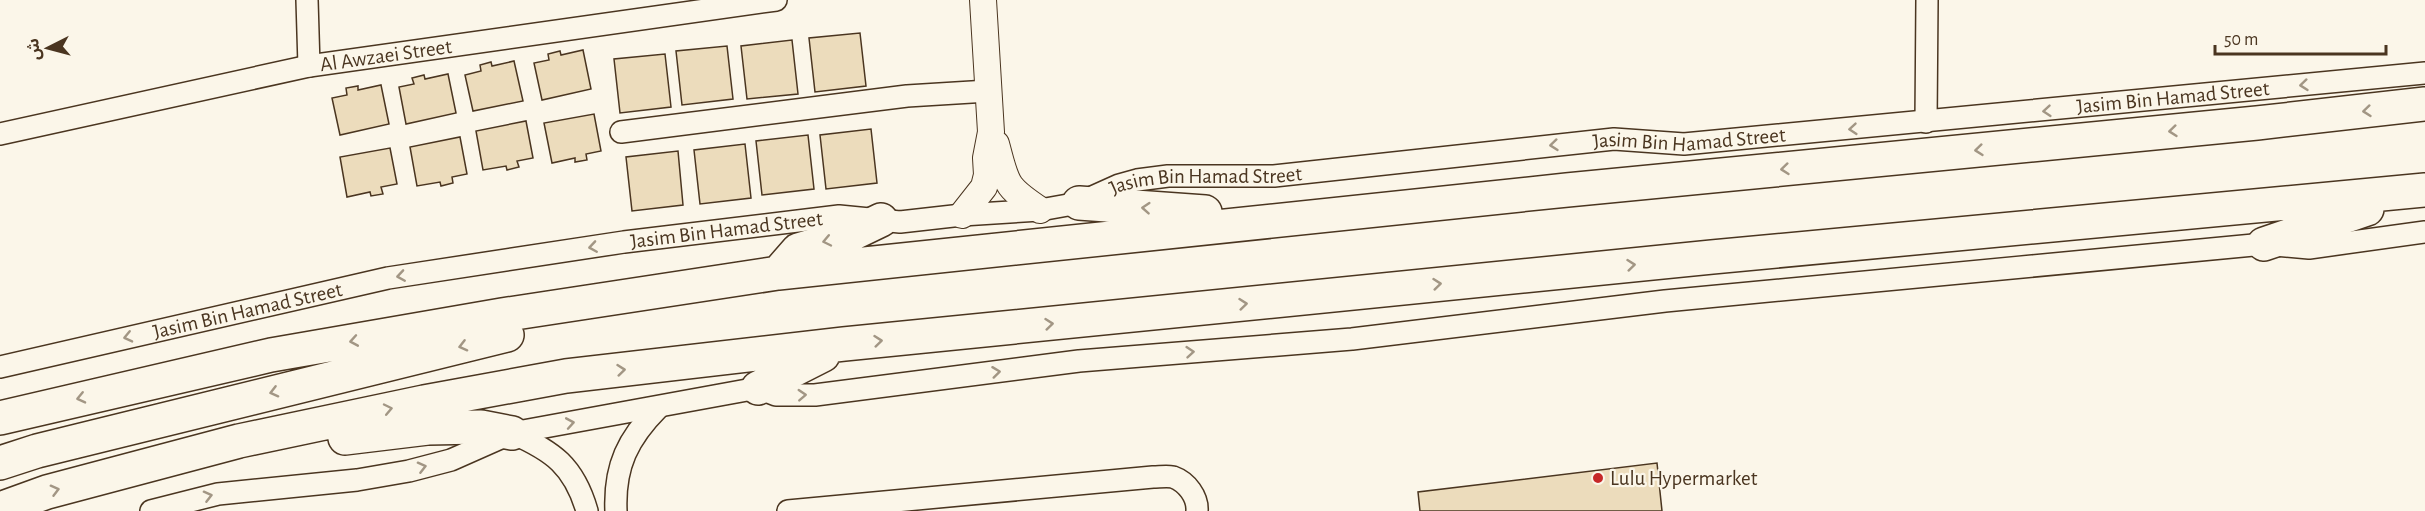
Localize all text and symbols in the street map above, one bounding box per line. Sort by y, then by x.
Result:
north arrow [18,18,78,78]
scale bar [2215,18,2386,56]
text: 50 m [2224,31,2258,49]
street label: Al Awzaei Street [319,36,453,75]
text: ش [25,38,44,61]
street label: Jasim Bin Hamad Street [2076,78,2271,117]
one-way arrow [2300,78,2309,91]
one-way arrow [2043,104,2052,117]
one-way arrow [2362,104,2371,116]
one-way arrow [1849,122,1858,135]
street label: Jasim Bin Hamad Street [1592,124,1787,155]
one-way arrow [2168,124,2178,137]
one-way arrow [1550,138,1559,151]
one-way arrow [1974,143,1983,156]
one-way arrow [1780,162,1789,175]
street label: Jasim Bin Hamad Street [1106,163,1303,199]
one-way arrow [1141,202,1150,215]
street label: Jasim Bin Hamad Street [629,208,824,252]
one-way arrow [823,234,833,247]
one-way arrow [589,240,598,252]
one-way arrow [1626,259,1635,272]
one-way arrow [396,270,405,282]
one-way arrow [1432,278,1441,291]
street label: Jasim Bin Hamad Street [151,279,345,343]
one-way arrow [1238,298,1247,311]
one-way arrow [1044,318,1053,331]
one-way arrow [124,330,134,343]
one-way arrow [350,334,359,346]
one-way arrow [873,335,882,348]
one-way arrow [458,338,468,351]
one-way arrow [1185,346,1194,359]
one-way arrow [617,364,626,376]
one-way arrow [991,366,1001,378]
one-way arrow [269,385,279,398]
one-way arrow [798,389,807,402]
one-way arrow [77,390,87,403]
one-way arrow [382,404,392,417]
one-way arrow [565,417,575,429]
one-way arrow [417,462,427,475]
place label: Lulu Hypermarket [1610,468,1758,489]
marker: Lulu Hypermarket [1591,471,1605,485]
one-way arrow [50,485,60,497]
one-way arrow [203,491,213,504]

